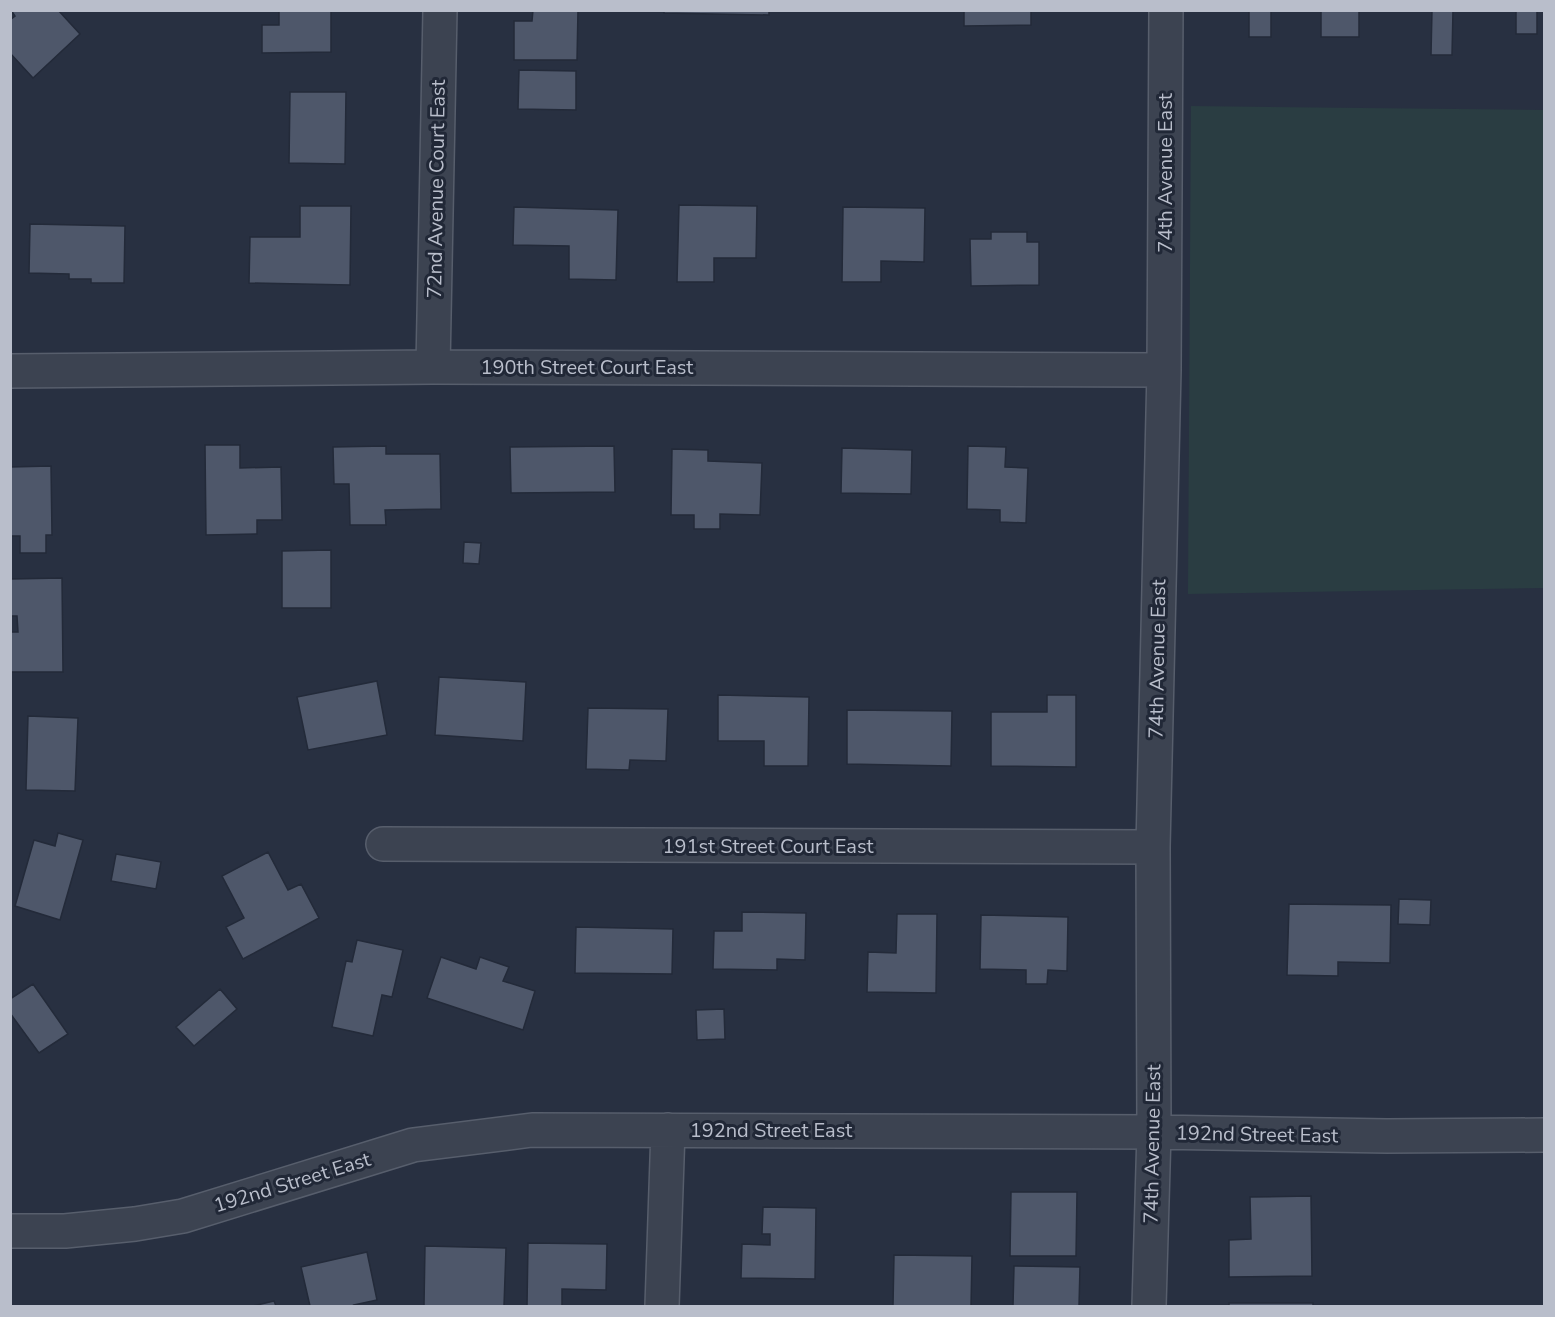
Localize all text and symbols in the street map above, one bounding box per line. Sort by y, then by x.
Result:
street label: 72nd Avenue Court East [421,78,452,299]
street label: 74th Avenue East [1152,92,1179,253]
street label: 190th Street Court East [481,354,694,381]
street label: 74th Avenue East [1143,578,1172,739]
street label: 191st Street Court East [663,833,874,860]
street label: 74th Avenue East [1138,1063,1167,1224]
street label: 192nd Street East [690,1117,853,1144]
street label: 192nd Street East [1176,1120,1339,1149]
street label: 192nd Street East [210,1146,375,1219]

